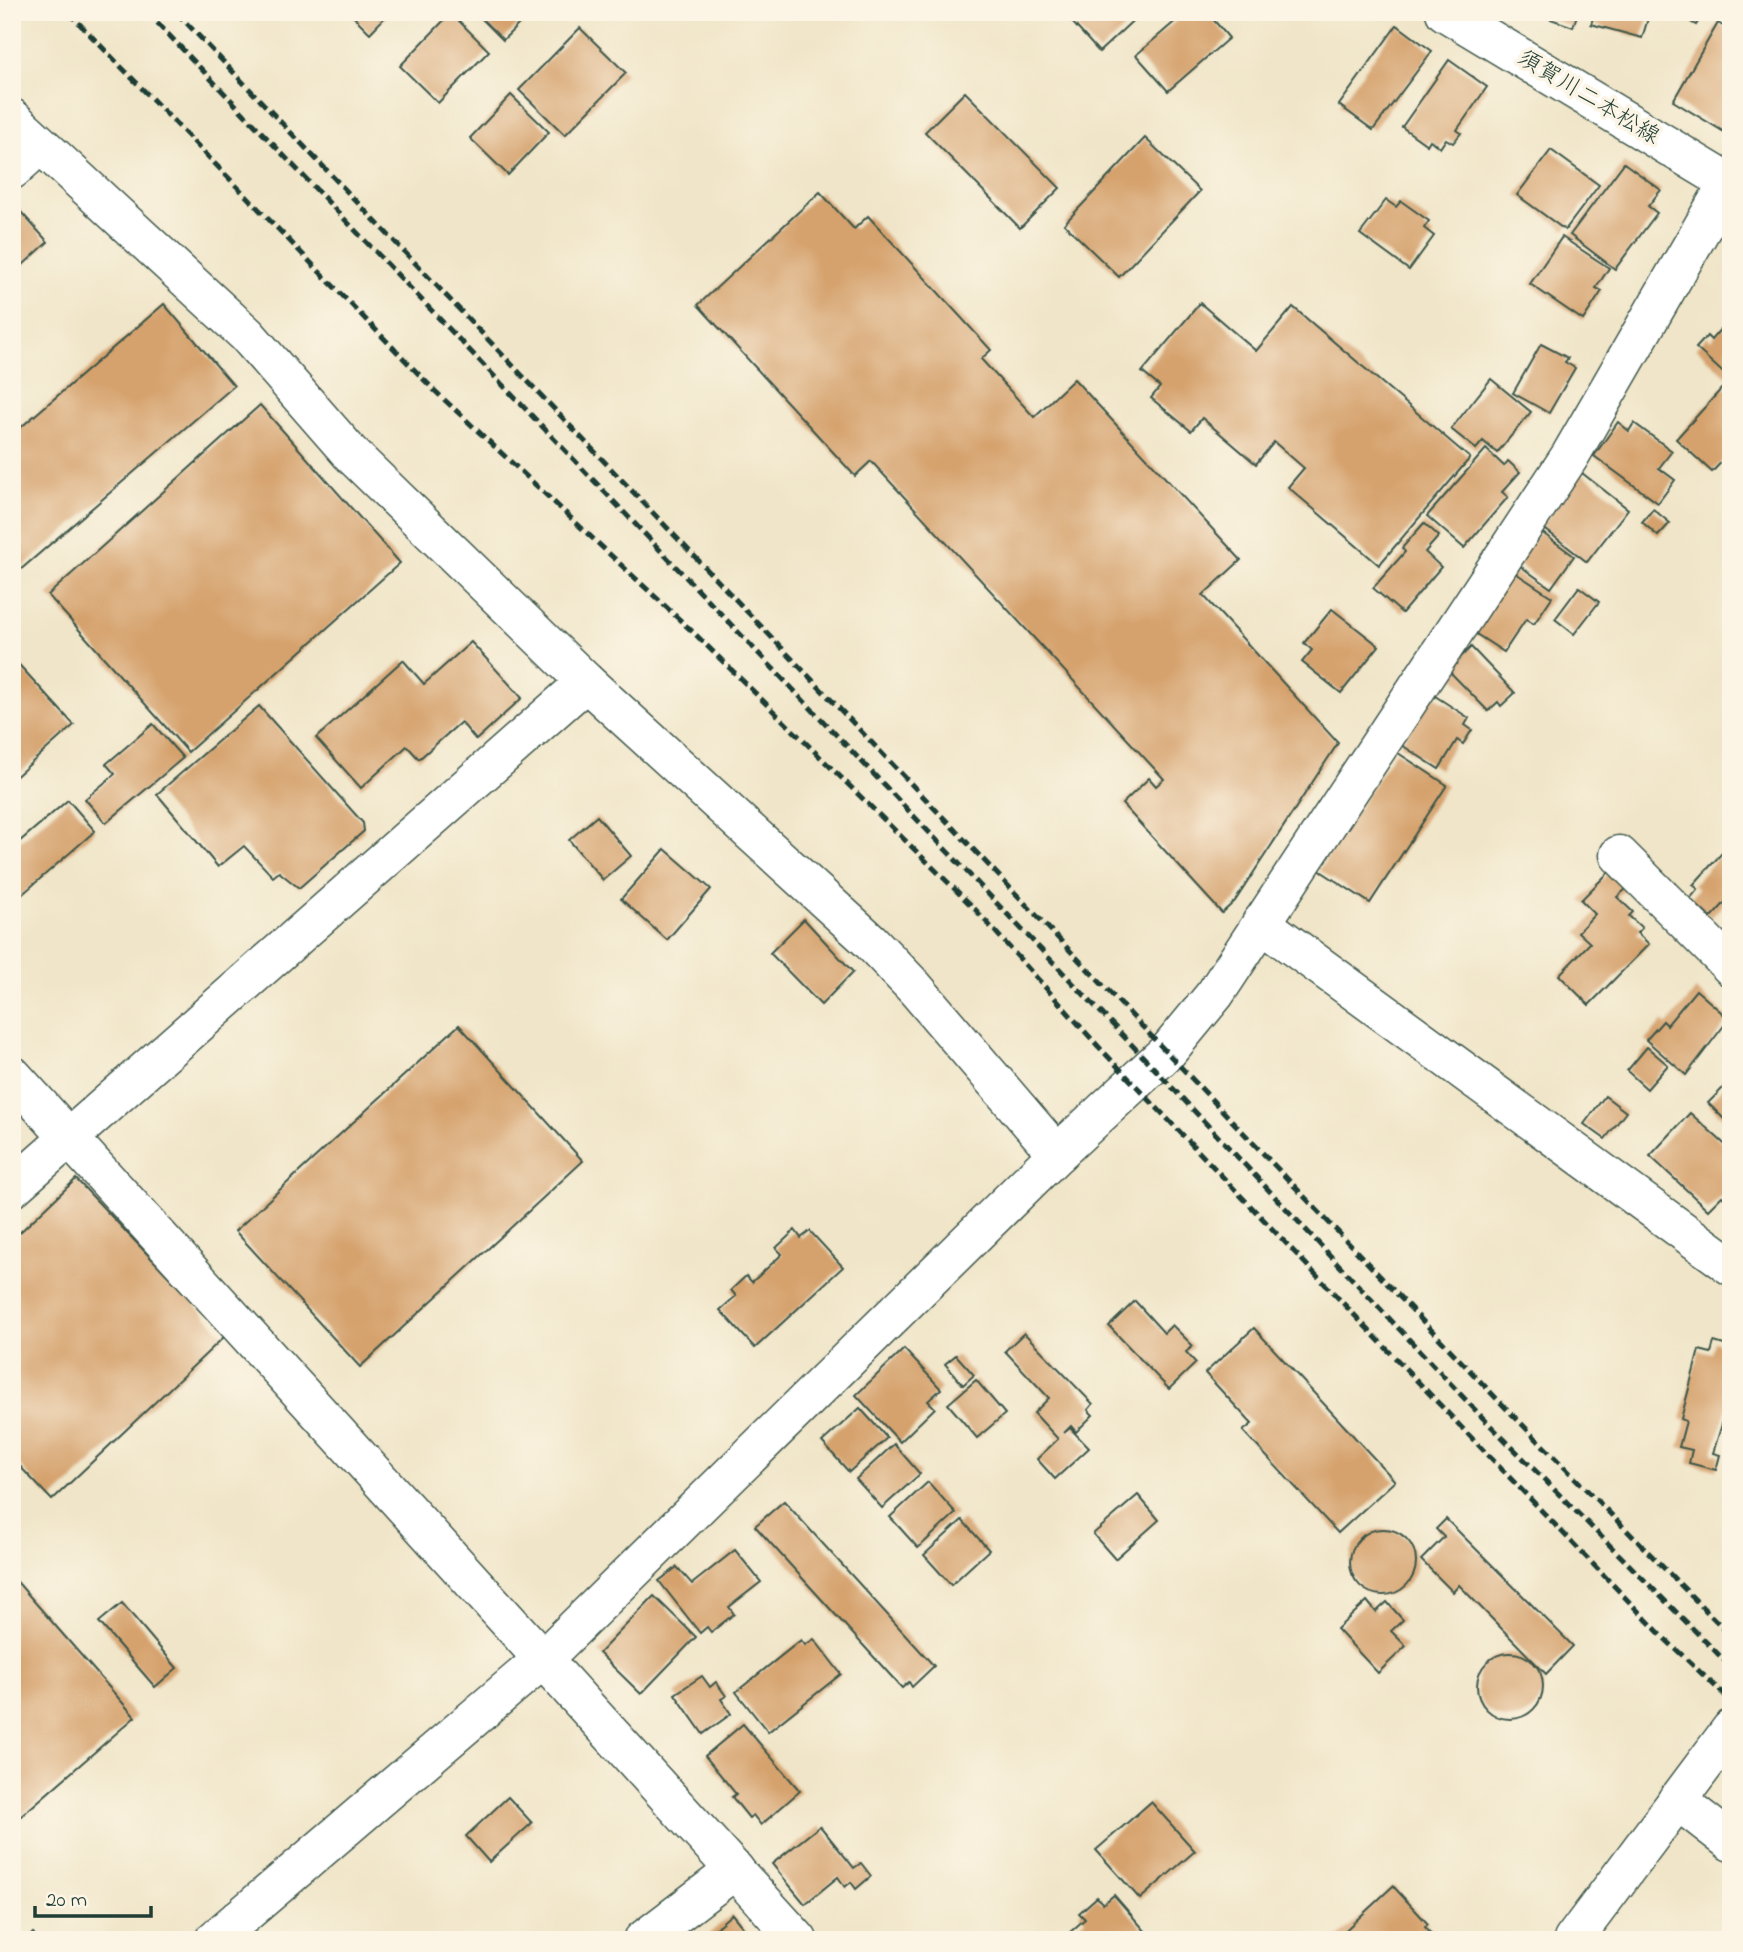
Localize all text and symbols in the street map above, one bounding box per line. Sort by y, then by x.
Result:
street label: 須賀川二本松線 [1510,42,1666,154]
scale bar [35,1875,150,1919]
text: 20 m [46,1886,87,1916]

